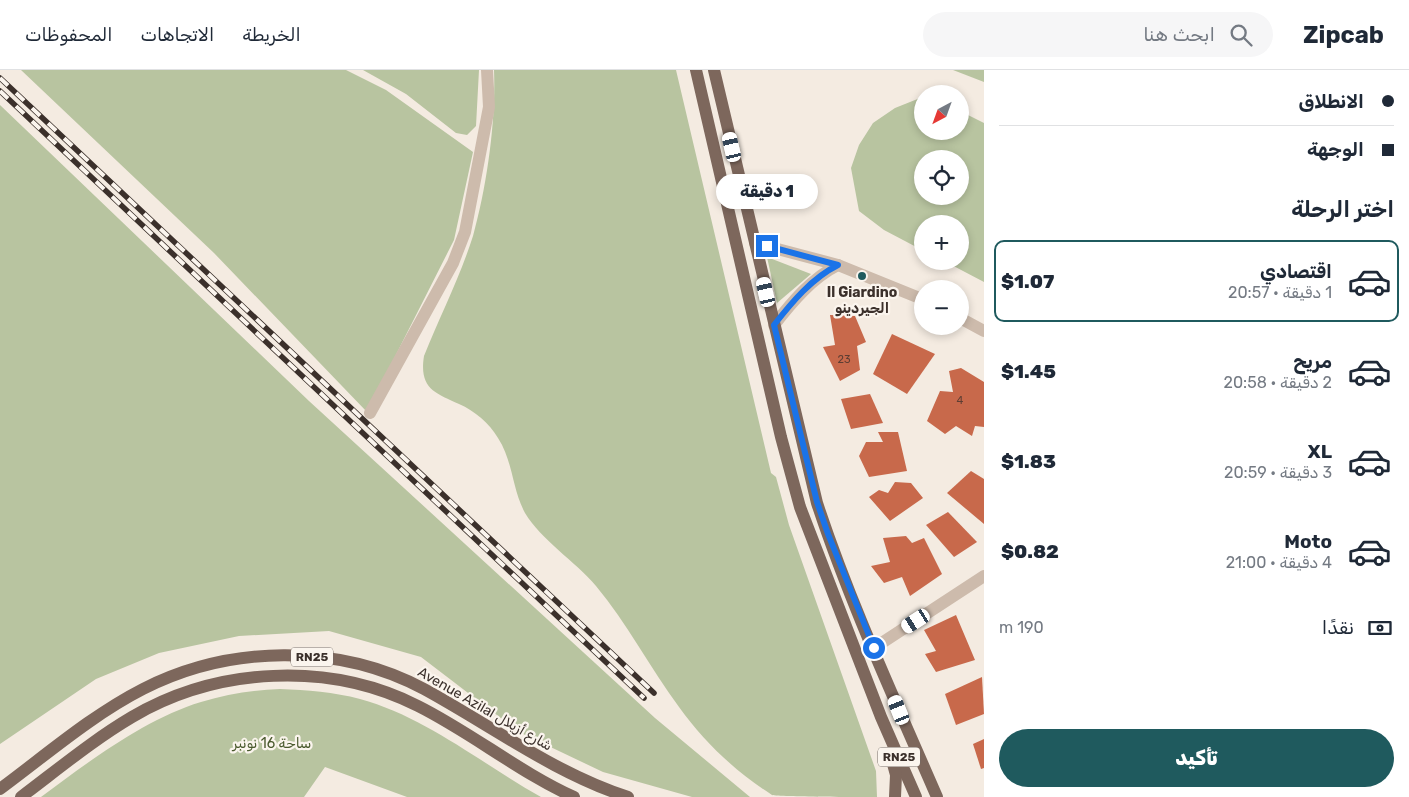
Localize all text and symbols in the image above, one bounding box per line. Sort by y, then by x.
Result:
search box [923,12,1273,57]
icon: search [1227,21,1255,49]
text: Zipcab [1303,21,1384,49]
text: ابحث هنا [1143,23,1215,46]
text: المحفوظات [25,24,112,46]
text: الاتجاهات [140,24,214,46]
text: الخريطة [242,24,301,46]
north arrow [914,85,969,140]
map controls [914,85,969,335]
text: الانطلاق [1298,90,1364,113]
car [721,131,742,163]
text: الوجهة [1307,138,1364,161]
button: locate [914,150,969,205]
callout: 1 دقيقة [716,174,818,208]
text: 1 دقيقة [740,182,794,201]
text: اختر الرحلة [1291,196,1394,223]
button: + [914,215,969,270]
route end [756,235,778,257]
icon: car [1347,259,1392,304]
text: اقتصادي [1260,260,1332,283]
marker: Il Giardino الجيردينو [856,270,868,282]
text: $1.07 [1001,270,1054,293]
car [755,276,776,308]
button: − [914,280,969,335]
text: 1 دقيقة · 20:57 [1228,283,1332,302]
place label: Il Giardino الجيردينو [827,284,897,317]
icon: car [1347,349,1392,394]
text: مريح [1293,350,1332,373]
house number: 23 [837,353,851,366]
text: $1.45 [1001,360,1056,383]
text: 2 دقيقة · 20:58 [1224,373,1332,392]
house number: 4 [957,394,964,407]
icon: car [1347,439,1392,484]
text: XL [1308,440,1332,463]
text: $1.83 [1001,450,1056,473]
text: 3 دقيقة · 20:59 [1224,463,1332,482]
icon: car [1347,529,1392,574]
text: Moto [1284,530,1332,553]
text: $0.82 [1001,540,1059,563]
text: 4 دقيقة · 21:00 [1226,553,1332,572]
car [899,607,932,635]
icon: cash [1366,614,1394,642]
text: نقدًا [1322,616,1354,639]
text: 190 m [999,618,1044,637]
route start [863,637,885,659]
road number: RN25 [291,648,333,666]
street label: Avenue Azilal شارع أزيلال [414,663,555,756]
car [886,693,911,727]
button: تأكيد [999,729,1394,787]
park label: ساحة 16 نونبر [232,735,311,752]
road number: RN25 [878,748,920,766]

